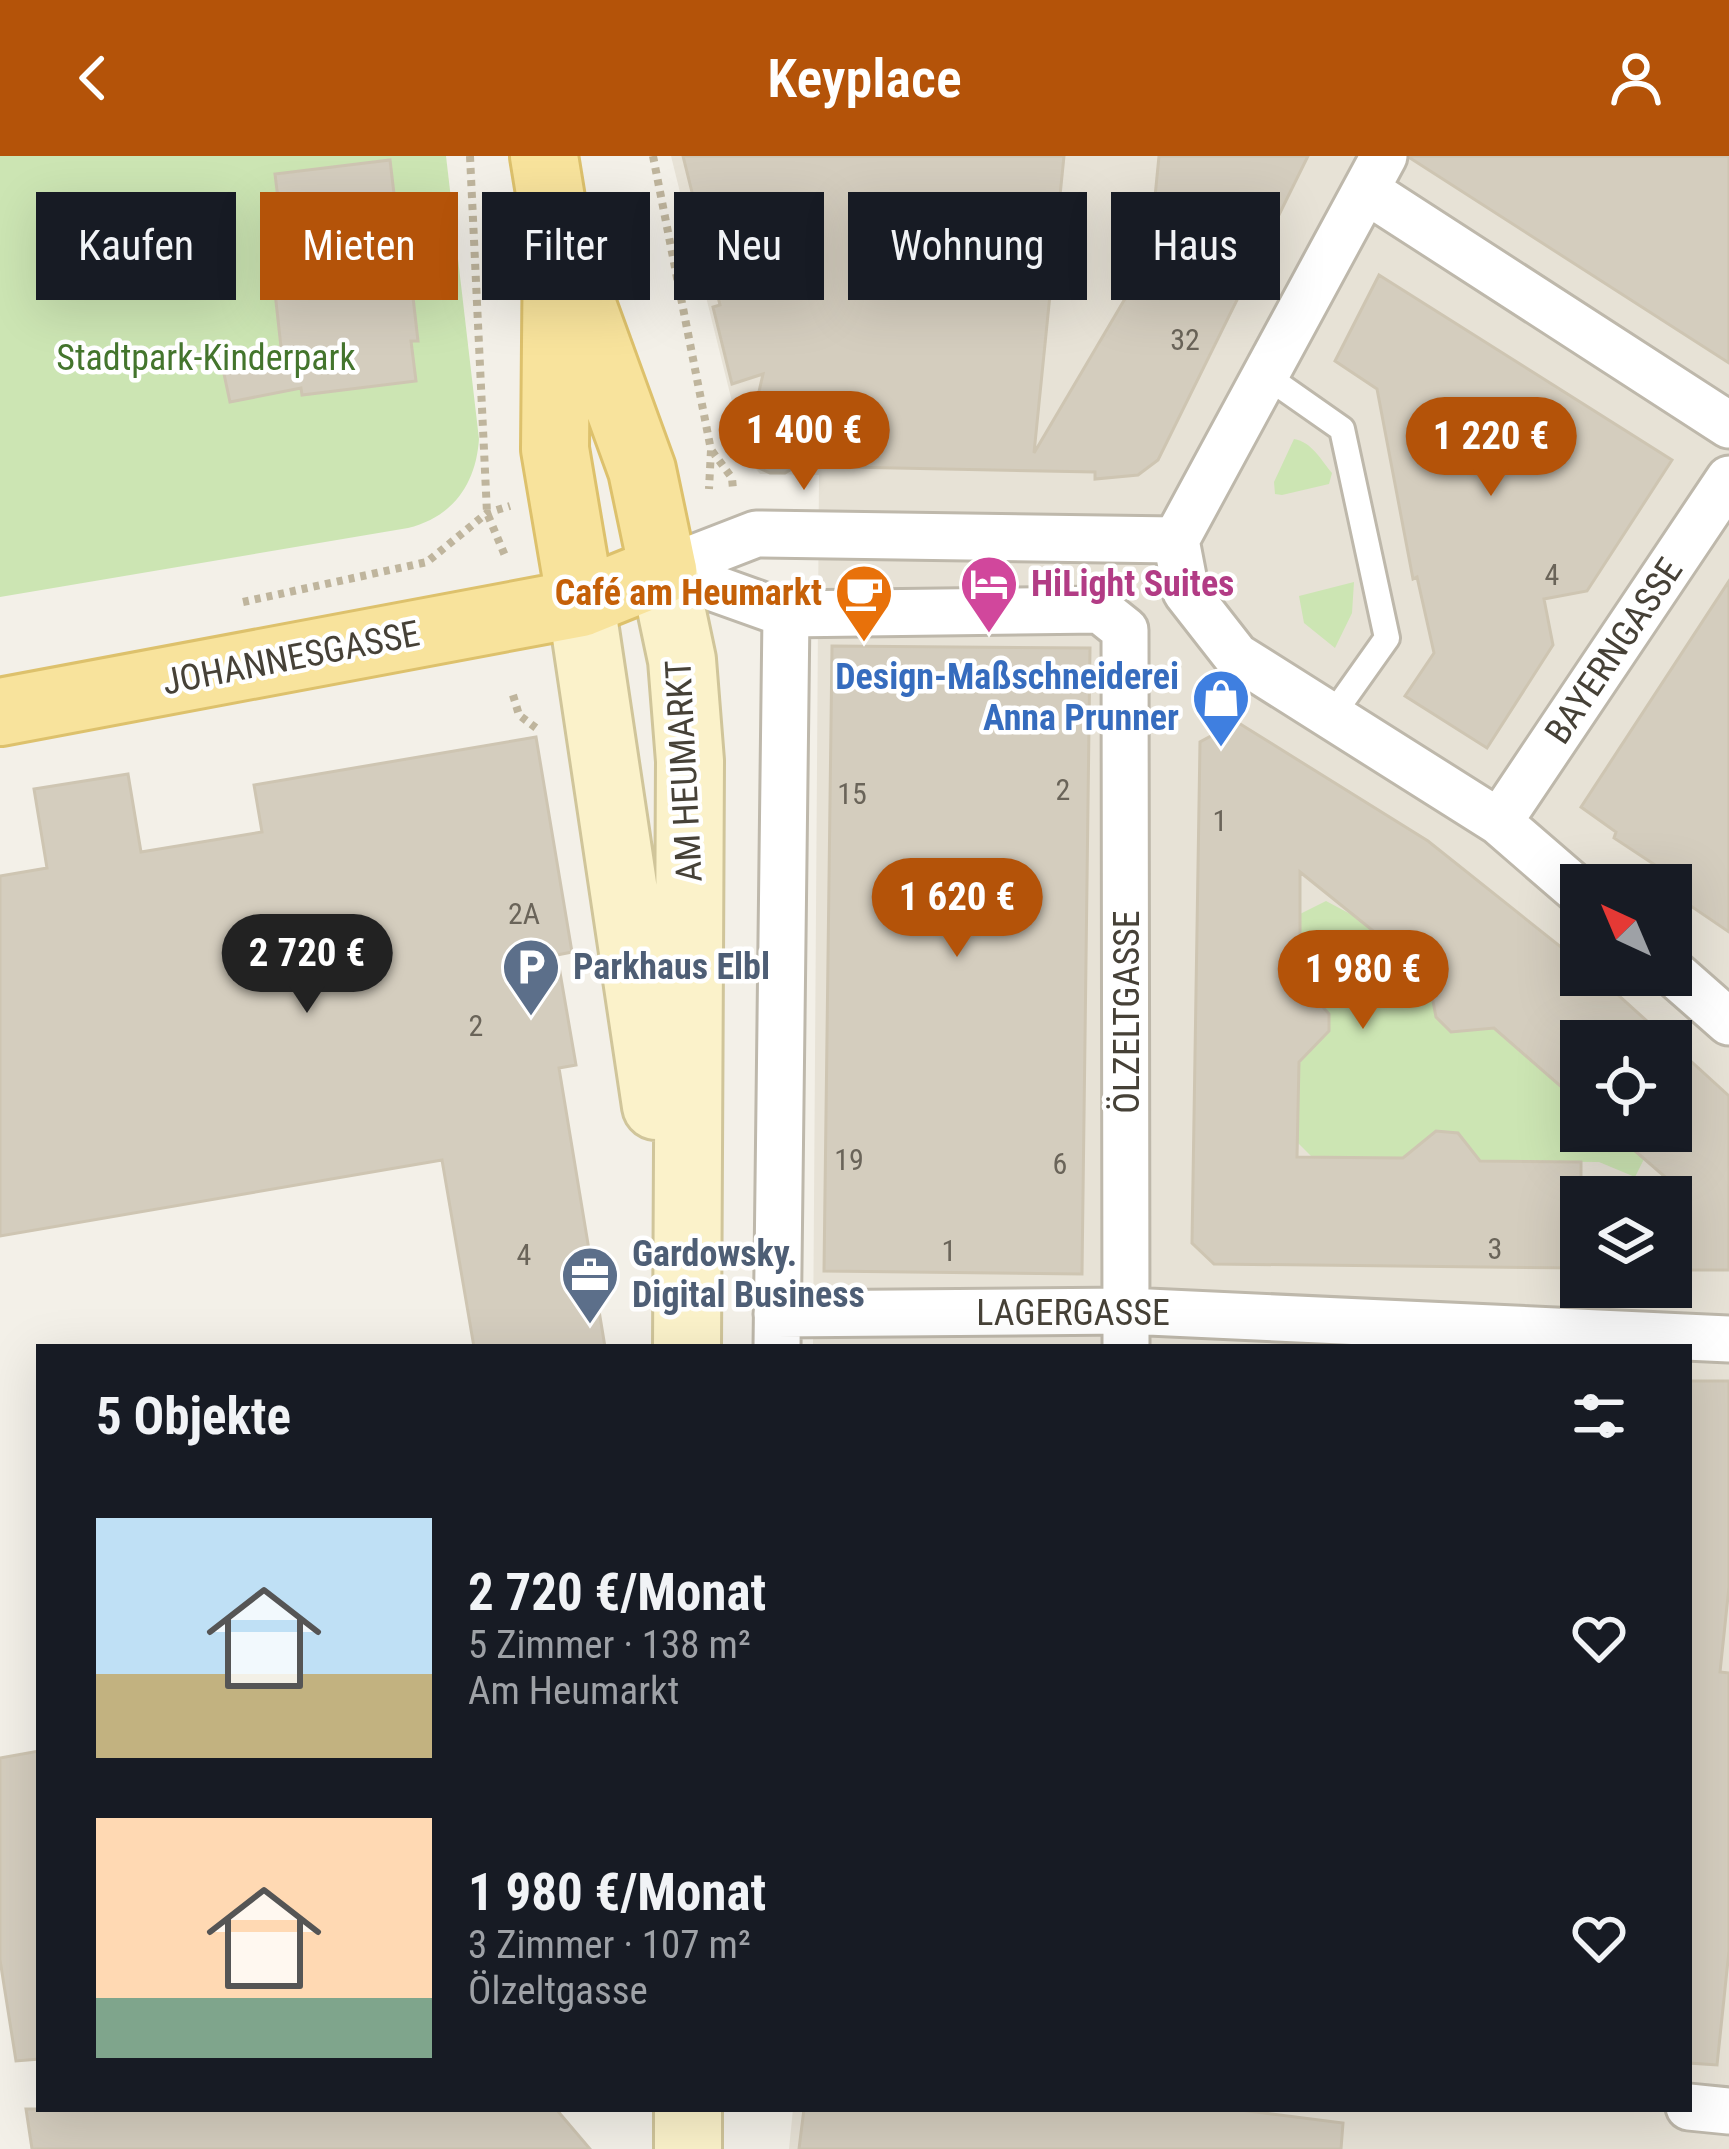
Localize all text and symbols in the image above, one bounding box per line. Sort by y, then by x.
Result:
icon: back [60,45,126,111]
icon: person [1603,45,1669,111]
text: Keyplace [767,47,962,110]
chip: Kaufen [36,192,236,300]
chip: Mieten [260,192,458,300]
chip: Filter [482,192,650,300]
chip: Neu [674,192,824,300]
chip: Wohnung [848,192,1087,300]
chip: Haus [1111,192,1280,300]
house number: 32 [1170,322,1200,357]
park label: Stadtpark-Kinderpark [56,337,356,379]
pin: 1 400 € [693,391,915,493]
pin: 1 220 € [1380,397,1602,499]
text: 1 400 € [746,407,862,453]
text: 1 220 € [1433,413,1549,459]
street label: BAYERNGASSE [1537,550,1691,752]
hotel icon: HiLight Suites [958,553,1020,635]
house number: 4 [1545,557,1559,592]
cafe icon: Café am Heumarkt [833,562,895,644]
place label: HiLight Suites [1031,563,1234,605]
place label: Café am Heumarkt [555,572,822,614]
street label: JOHANNESGASSE [159,612,423,704]
place label: Design-Maßschneiderei Anna Prunner [835,656,1179,739]
street label: AM HEUMARKT [657,659,711,883]
shop icon: Design-Maßschneiderei Anna Prunner [1190,667,1252,749]
house number: 2 [1056,772,1070,807]
house number: 15 [837,776,867,811]
house number: 1 [1213,803,1227,838]
pin: 1 620 € [846,858,1068,960]
north arrow [1560,864,1692,996]
map controls [1560,864,1692,1308]
text: 1 620 € [899,874,1015,920]
house number: 2A [508,896,540,931]
street label: ÖLZELTGASSE [1106,910,1148,1114]
pin: 2 720 € [196,914,418,1016]
text: 2 720 € [249,930,365,976]
pin: 1 980 € [1252,930,1474,1032]
parking icon: Parkhaus Elbl [500,936,562,1018]
place label: Parkhaus Elbl [573,946,770,988]
text: 1 980 € [1305,946,1421,992]
house number: 2 [469,1008,483,1043]
button: locate [1560,1020,1692,1152]
house number: 19 [834,1142,864,1177]
house number: 6 [1053,1146,1067,1181]
button: layers [1560,1176,1692,1308]
house number: 3 [1488,1231,1502,1266]
place label: Gardowsky. Digital Business [632,1233,865,1316]
house number: 1 [942,1233,956,1268]
house number: 4 [517,1237,531,1272]
office icon: Gardowsky. Digital Business [559,1244,621,1326]
street label: LAGERGASSE [976,1292,1170,1334]
icon: filters [1566,1383,1632,1449]
text: 5 Objekte [96,1387,291,1446]
text: 2 720 €/Monat [468,1563,766,1622]
icon: home [192,1566,336,1710]
icon: heart [1566,1605,1632,1671]
text: 5 Zimmer · 138 m² [468,1622,751,1668]
text: Am Heumarkt [468,1668,679,1714]
text: 1 980 €/Monat [468,1863,766,1922]
icon: home [192,1866,336,2010]
icon: heart [1566,1905,1632,1971]
text: 3 Zimmer · 107 m² [468,1922,751,1968]
text: Ölzeltgasse [468,1968,648,2014]

